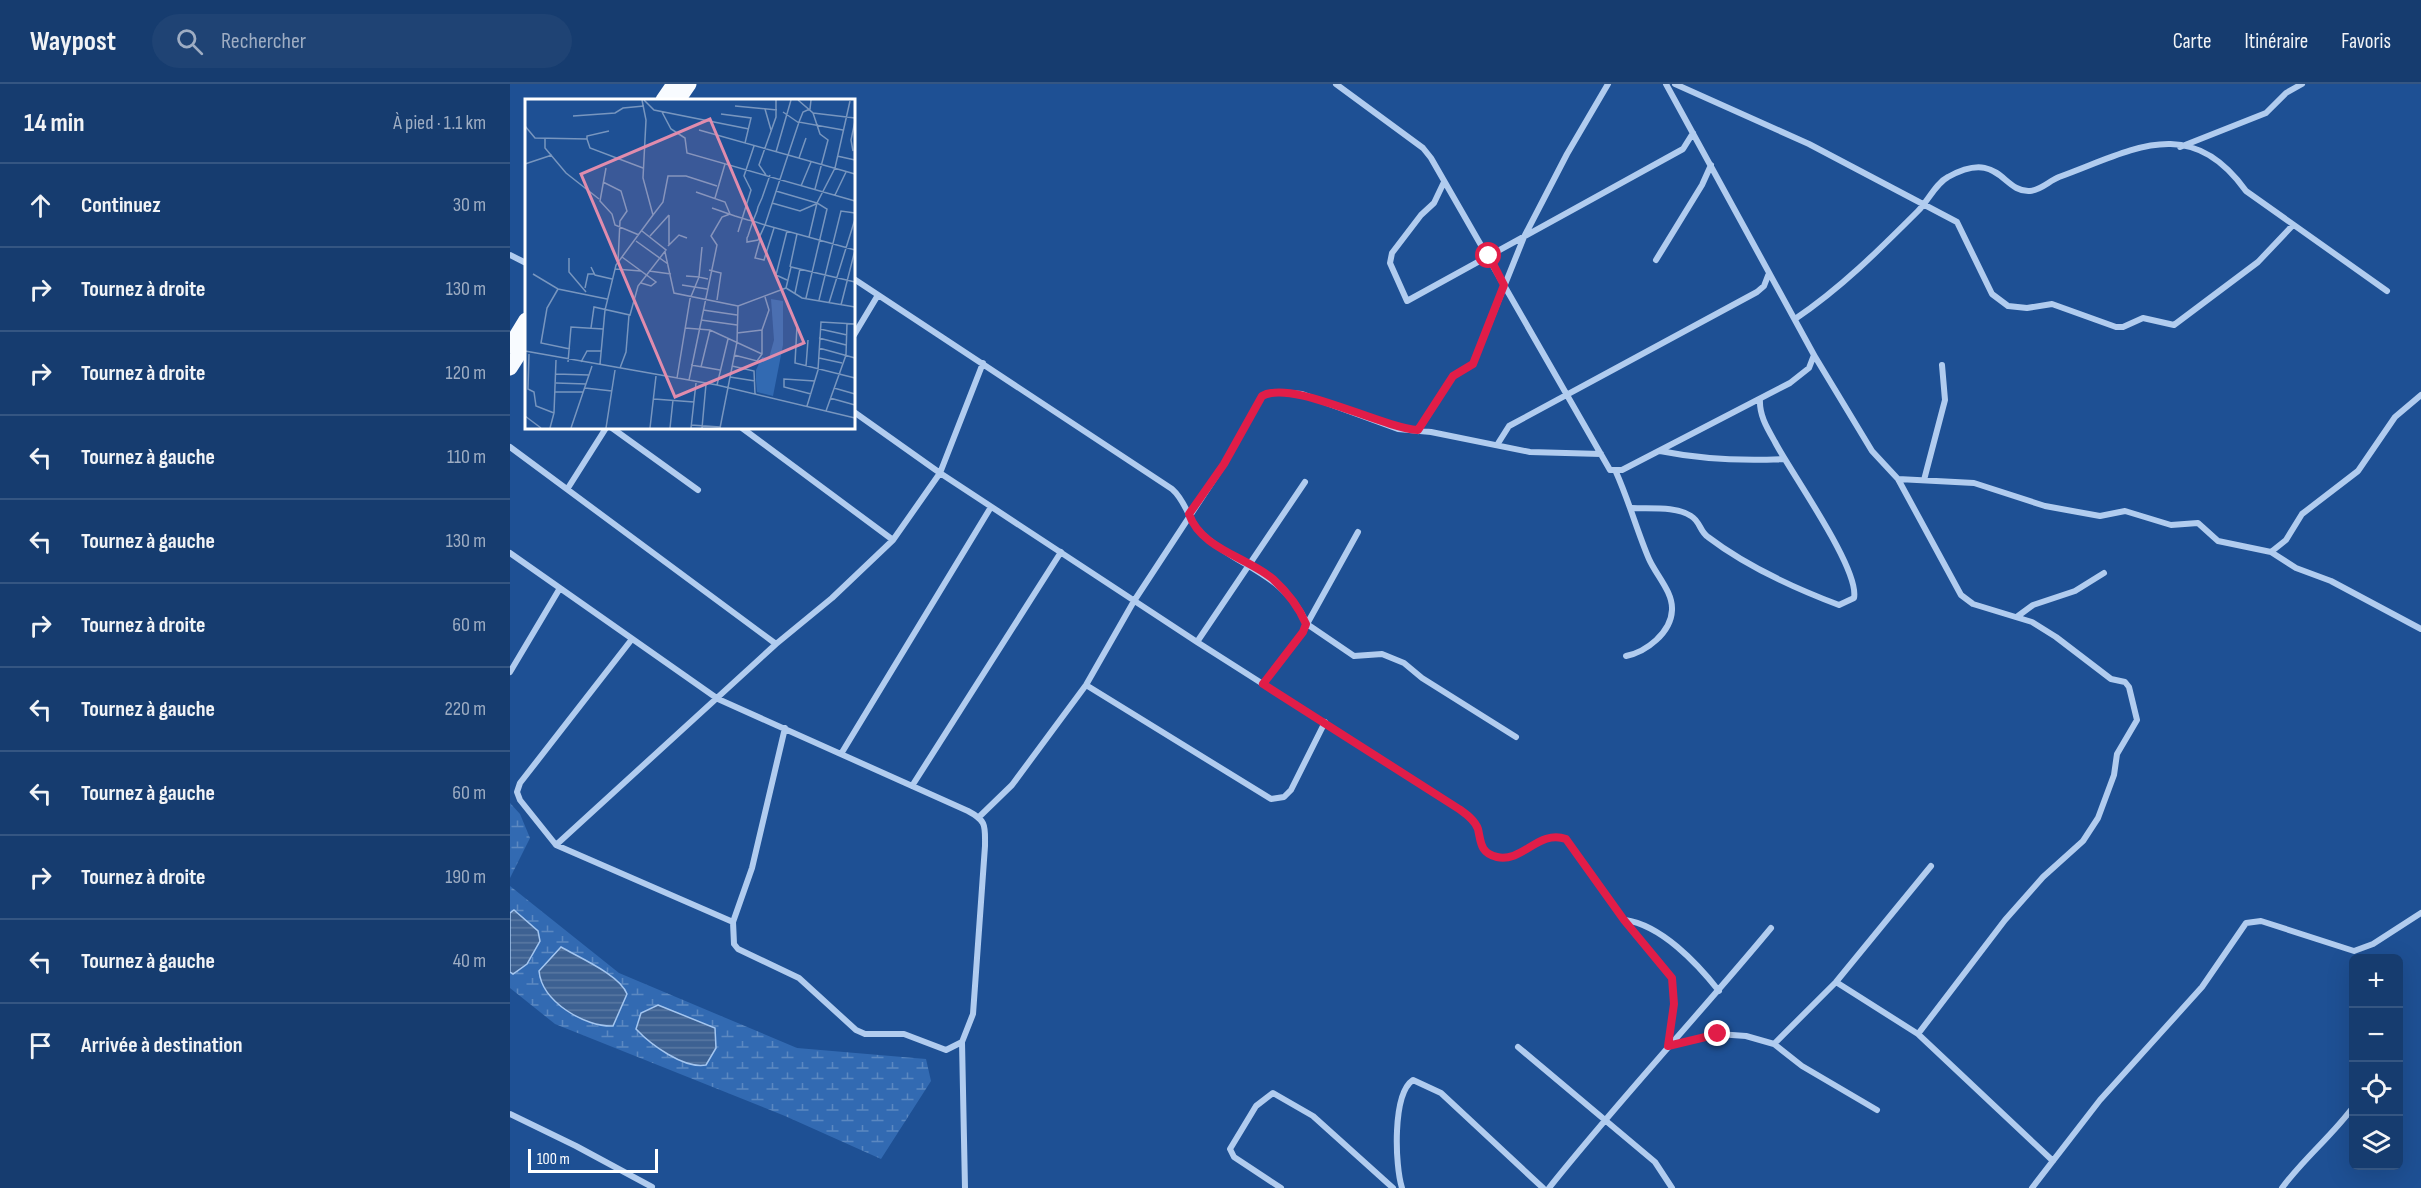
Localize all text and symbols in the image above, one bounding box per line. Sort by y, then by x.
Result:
search box [152,14,572,68]
text: Waypost [30,25,116,58]
icon: search [173,25,206,58]
text: Rechercher [221,28,306,55]
text: Carte [2173,29,2212,54]
text: Itinéraire [2245,29,2308,54]
text: Favoris [2341,29,2391,54]
inset map [525,99,855,429]
text: 14 min [24,108,85,139]
text: À pied · 1.1 km [393,111,486,135]
icon: ahead [24,189,57,222]
text: Continuez [81,192,161,219]
text: 30 m [453,193,486,217]
route start [1475,242,1501,268]
icon: right [24,273,57,306]
text: Tournez à droite [81,276,206,303]
text: 130 m [446,277,486,301]
icon: right [24,357,57,390]
text: Tournez à droite [81,360,206,387]
text: 120 m [446,361,486,385]
icon: left [24,441,57,474]
text: Tournez à gauche [81,444,215,471]
text: 110 m [447,445,486,469]
icon: left [24,525,57,558]
text: Tournez à gauche [81,528,215,555]
text: 130 m [446,529,486,553]
icon: right [24,609,57,642]
text: Tournez à droite [81,612,206,639]
text: 60 m [452,613,486,637]
icon: left [24,693,57,726]
text: Tournez à gauche [81,696,215,723]
text: 220 m [445,697,486,721]
icon: left [24,777,57,810]
text: Tournez à gauche [81,780,215,807]
text: 60 m [452,781,486,805]
icon: right [24,861,57,894]
text: Tournez à droite [81,864,206,891]
text: 190 m [445,865,486,889]
icon: left [24,945,57,978]
text: Tournez à gauche [81,948,215,975]
text: 40 m [453,949,486,973]
map controls [2349,954,2403,1170]
button: + [2349,954,2403,1008]
button: − [2349,1008,2403,1062]
route end [1704,1020,1730,1046]
icon: arrive [24,1029,57,1062]
text: Arrivée à destination [81,1032,243,1059]
button: locate [2349,1062,2403,1116]
button: layers [2349,1116,2403,1170]
scale bar [528,1146,658,1174]
text: 100 m [537,1150,570,1169]

